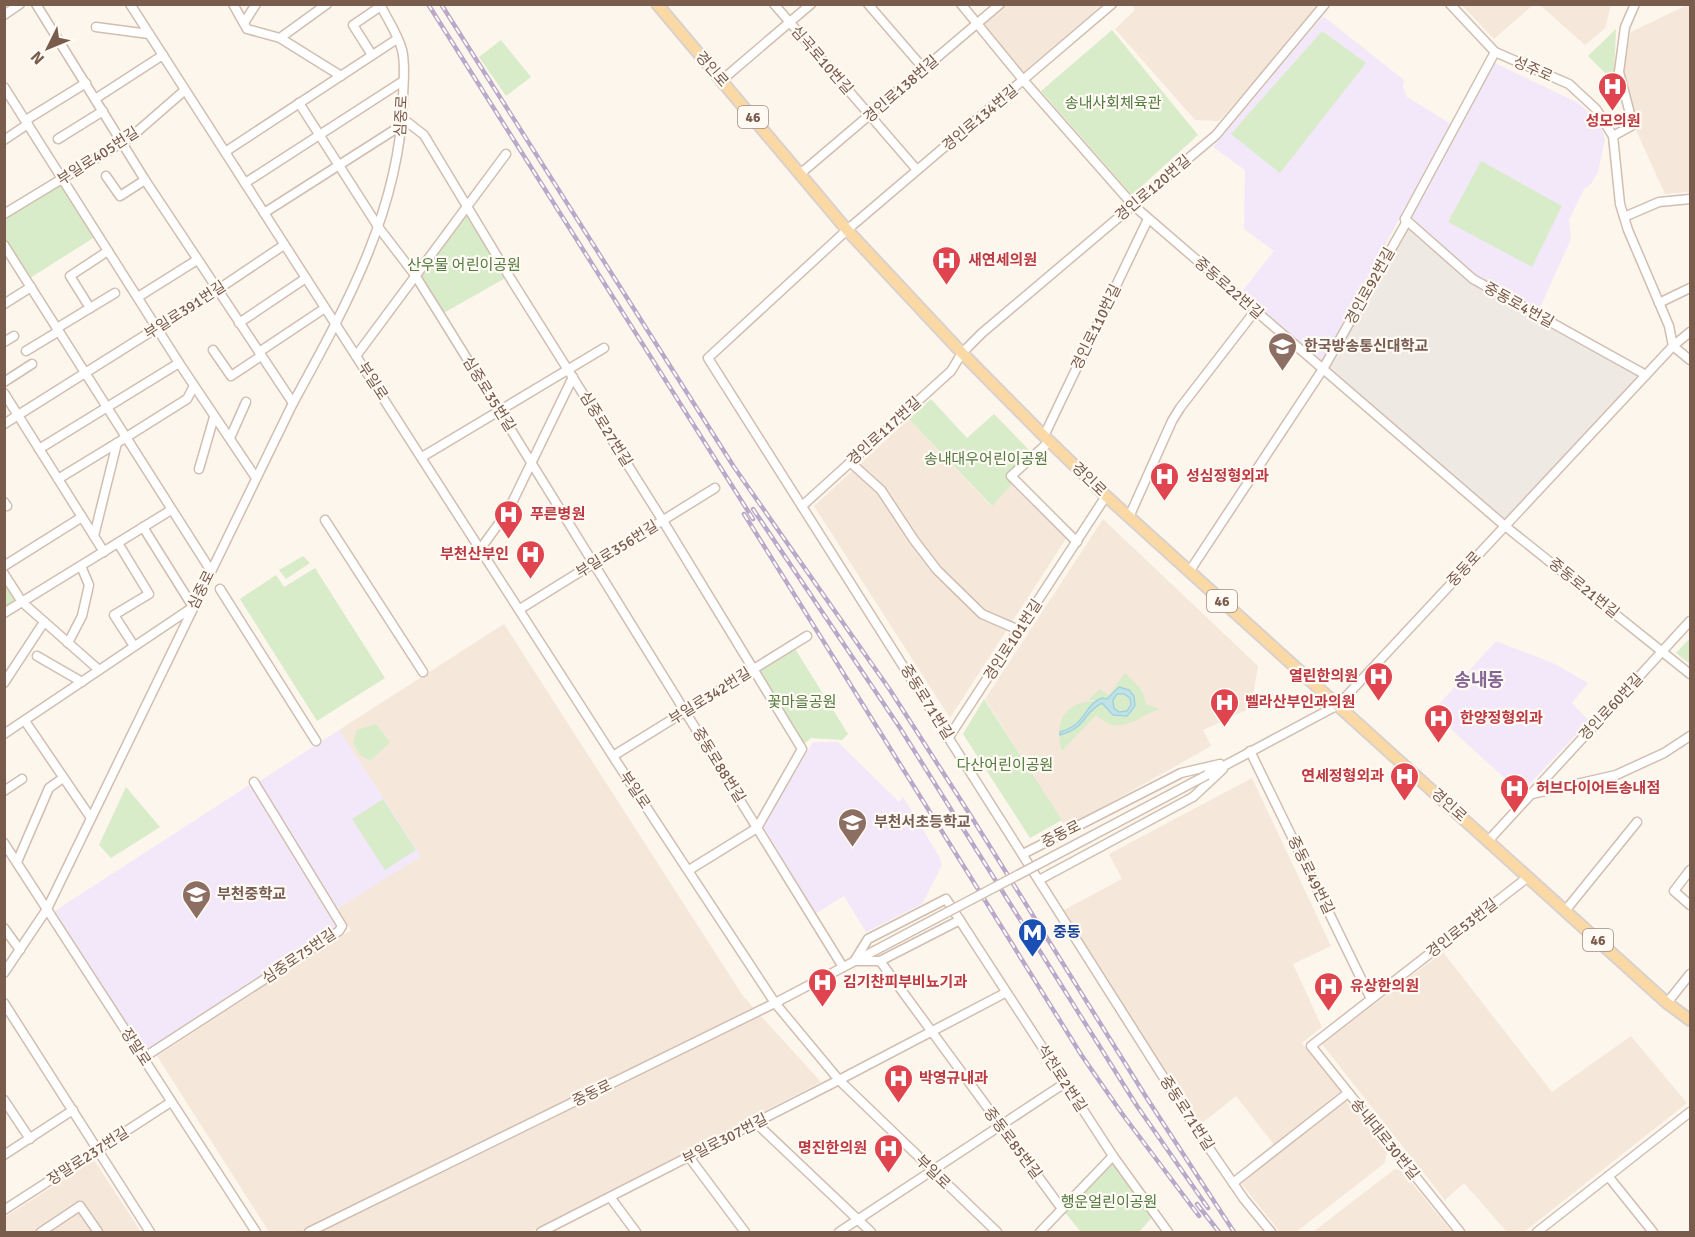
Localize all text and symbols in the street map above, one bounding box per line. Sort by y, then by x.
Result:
north arrow [18,18,78,78]
street label: 심곡로10번길 [787,22,857,98]
text: N [27,47,49,68]
street label: 경인로 [692,47,732,91]
street label: 경인로138번길 [860,52,942,126]
street label: 성주로 [1510,52,1556,86]
hospital icon: 성모의원 [1597,70,1629,112]
street label: 경인로134번길 [938,81,1022,155]
park label: 송내사회체육관 [1065,94,1161,112]
street label: 심중로 [391,95,411,137]
road number: 46 [738,106,768,128]
place label: 성모의원 [1585,112,1641,130]
street label: 부일로405번길 [54,123,142,189]
street label: 경인로120번길 [1111,151,1195,225]
hospital icon: 새연세의원 [931,244,963,286]
street label: 경인로92번길 [1341,244,1399,328]
place label: 새연세의원 [968,251,1037,269]
street label: 중동로22번길 [1191,253,1267,323]
park label: 산우물 어린이공원 [407,256,521,274]
street label: 부일로391번길 [141,277,229,343]
street label: 중동로4번길 [1481,278,1557,332]
street label: 경인로110번길 [1067,281,1125,373]
school or university icon: 한국방송통신대학교 [1267,330,1299,372]
place label: 한국방송통신대학교 [1304,337,1428,355]
street label: 심중로35번길 [459,353,519,435]
street label: 부일로 [354,359,392,403]
street label: 심중로27번길 [576,388,636,470]
street label: 경인로117번길 [843,393,925,469]
park label: 송내대우어린이공원 [924,450,1048,468]
street label: 경인로 [1068,458,1110,500]
hospital icon: 성심정형외과 [1149,460,1181,502]
place label: 성심정형외과 [1186,467,1269,485]
hospital icon: 푸른병원 [493,498,525,540]
place label: 푸른병원 [530,505,585,523]
street label: 부일로356번길 [573,517,661,581]
hospital icon: 부천산부인 [514,538,546,580]
place label: 부천산부인 [440,545,509,563]
street label: 중동로 [1443,548,1485,590]
street label: 중동로21번길 [1545,554,1623,622]
street label: 심중로 [184,567,218,613]
road number: 46 [1207,590,1237,612]
street label: 경인로101번길 [980,596,1046,684]
hospital icon: 열린한의원 [1363,660,1395,702]
street label: 중동로71번길 [897,661,957,743]
street label: 부일로342번길 [666,664,754,728]
place label: 열린한의원 [1289,667,1358,685]
district label: 송내동 [1454,669,1504,691]
street label: 경인로60번길 [1575,670,1647,744]
hospital icon: 벨라산부인과의원 [1208,686,1240,728]
park label: 꽃마을공원 [767,693,837,711]
place label: 벨라산부인과의원 [1245,693,1355,711]
hospital icon: 한양정형외과 [1423,702,1455,744]
place label: 한양정형외과 [1460,709,1543,727]
street label: 중동로88번길 [689,724,749,806]
park label: 다산어린이공원 [957,756,1053,774]
hospital icon: 연세정형외과 [1389,760,1421,802]
place label: 연세정형외과 [1301,767,1384,785]
street label: 부일로 [616,768,654,812]
hospital icon: 허브다이어트송내점 [1499,772,1531,814]
place label: 허브다이어트송내점 [1536,779,1660,797]
street label: 경인로 [1428,784,1470,826]
school or university icon: 부천서초등학교 [837,806,869,848]
place label: 부천서초등학교 [874,813,971,831]
street label: 중동로 [1038,817,1084,851]
street label: 중동로49번길 [1284,833,1338,917]
school or university icon: 부천중학교 [180,878,212,920]
place label: 부천중학교 [217,885,286,903]
street label: 경인로53번길 [1423,895,1501,961]
metro station icon: 중동 [1016,916,1048,958]
place label: 중동 [1053,923,1081,941]
street label: 심중로75번길 [259,925,339,987]
road number: 46 [1583,929,1613,951]
hospital icon: 김기찬피부비뇨기과 [806,966,838,1008]
hospital icon: 유상한의원 [1313,970,1345,1012]
place label: 김기찬피부비뇨기과 [843,973,967,991]
place label: 유상한의원 [1350,977,1419,995]
street label: 장말로 [117,1025,155,1069]
street label: 석천로2번길 [1033,1041,1091,1115]
hospital icon: 박영규내과 [882,1062,914,1104]
place label: 박영규내과 [919,1069,988,1087]
street label: 중동로71번길 [1156,1072,1218,1154]
street label: 중동로 [569,1076,615,1110]
street label: 송내대로30번길 [1347,1095,1423,1183]
street label: 중동로85번길 [980,1104,1046,1182]
street label: 부일로307번길 [679,1110,771,1168]
street label: 장말로237번길 [44,1123,132,1189]
hospital icon: 명진한의원 [872,1132,904,1174]
place label: 명진한의원 [798,1139,867,1157]
street label: 부일로 [912,1151,954,1193]
park label: 행운얼린이공원 [1061,1193,1157,1211]

